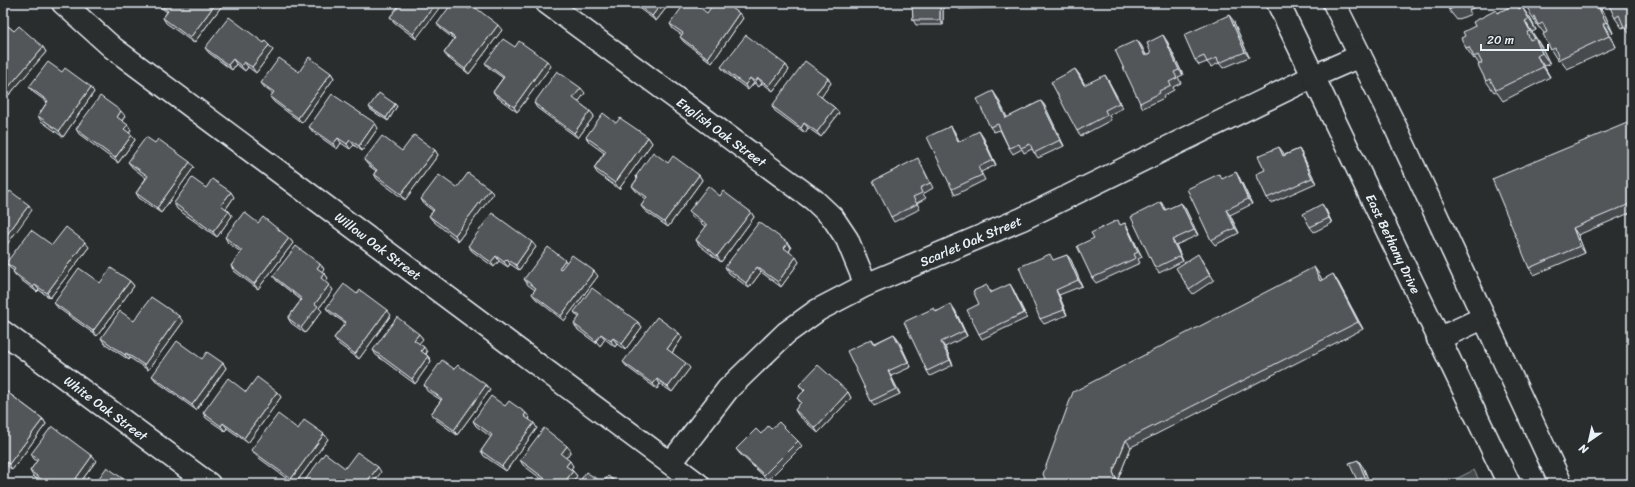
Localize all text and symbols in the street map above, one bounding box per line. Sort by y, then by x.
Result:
scale bar [1481,26,1548,52]
text: 20 m [1487,29,1514,51]
street label: English Oak Street [671,91,772,174]
street label: East Bethany Drive [1359,190,1427,298]
street label: Willow Oak Street [329,206,427,286]
street label: Scarlet Oak Street [916,209,1026,273]
street label: White Oak Street [59,370,153,448]
north arrow [1569,421,1609,461]
text: N [1575,439,1593,459]

